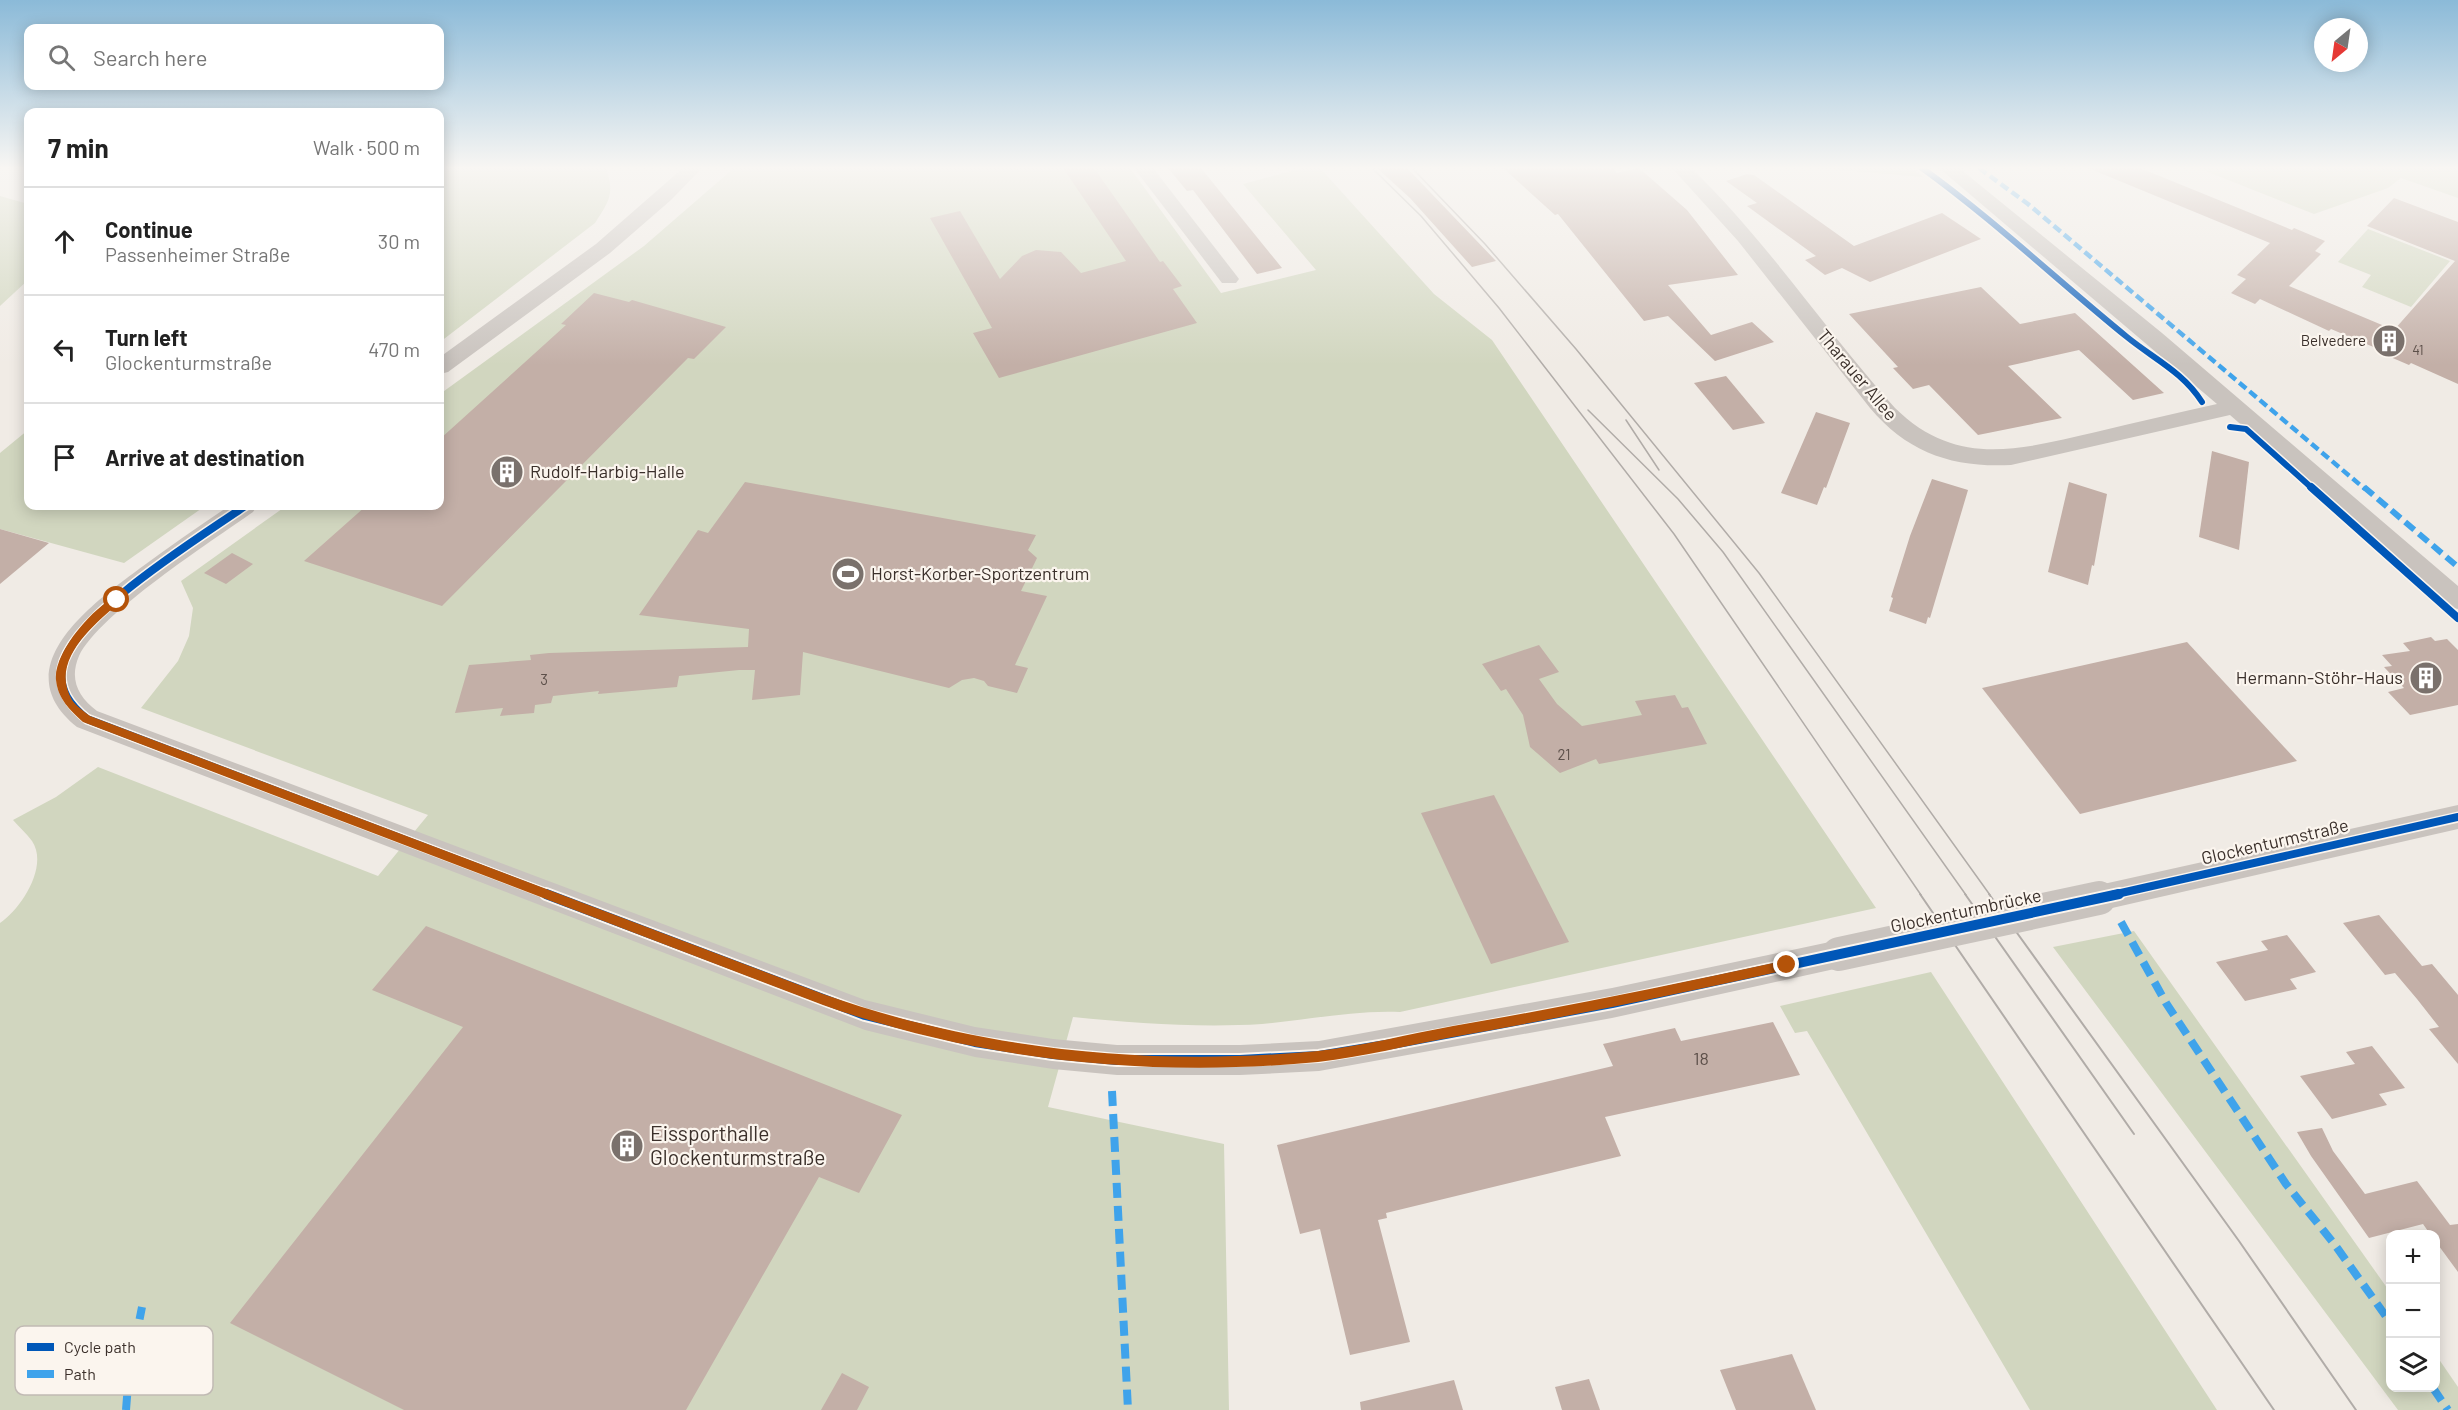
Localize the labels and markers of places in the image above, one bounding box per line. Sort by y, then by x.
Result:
building icon: Belvedere [2371,323,2407,359]
place label: Belvedere [2301,331,2366,349]
building icon: Rudolf-Harbig-Halle [489,454,525,490]
place label: Rudolf-Harbig-Halle [530,460,685,482]
sports icon: Horst-Korber-Sportzentrum [830,556,866,592]
place label: Horst-Korber-Sportzentrum [871,562,1089,584]
building icon: Hermann-Stöhr-Haus [2408,660,2444,696]
place label: Hermann-Stöhr-Haus [2236,666,2403,688]
place label: Eissporthalle Glockenturmstraße [650,1120,826,1169]
building icon: Eissporthalle Glockenturmstraße [609,1128,645,1164]

